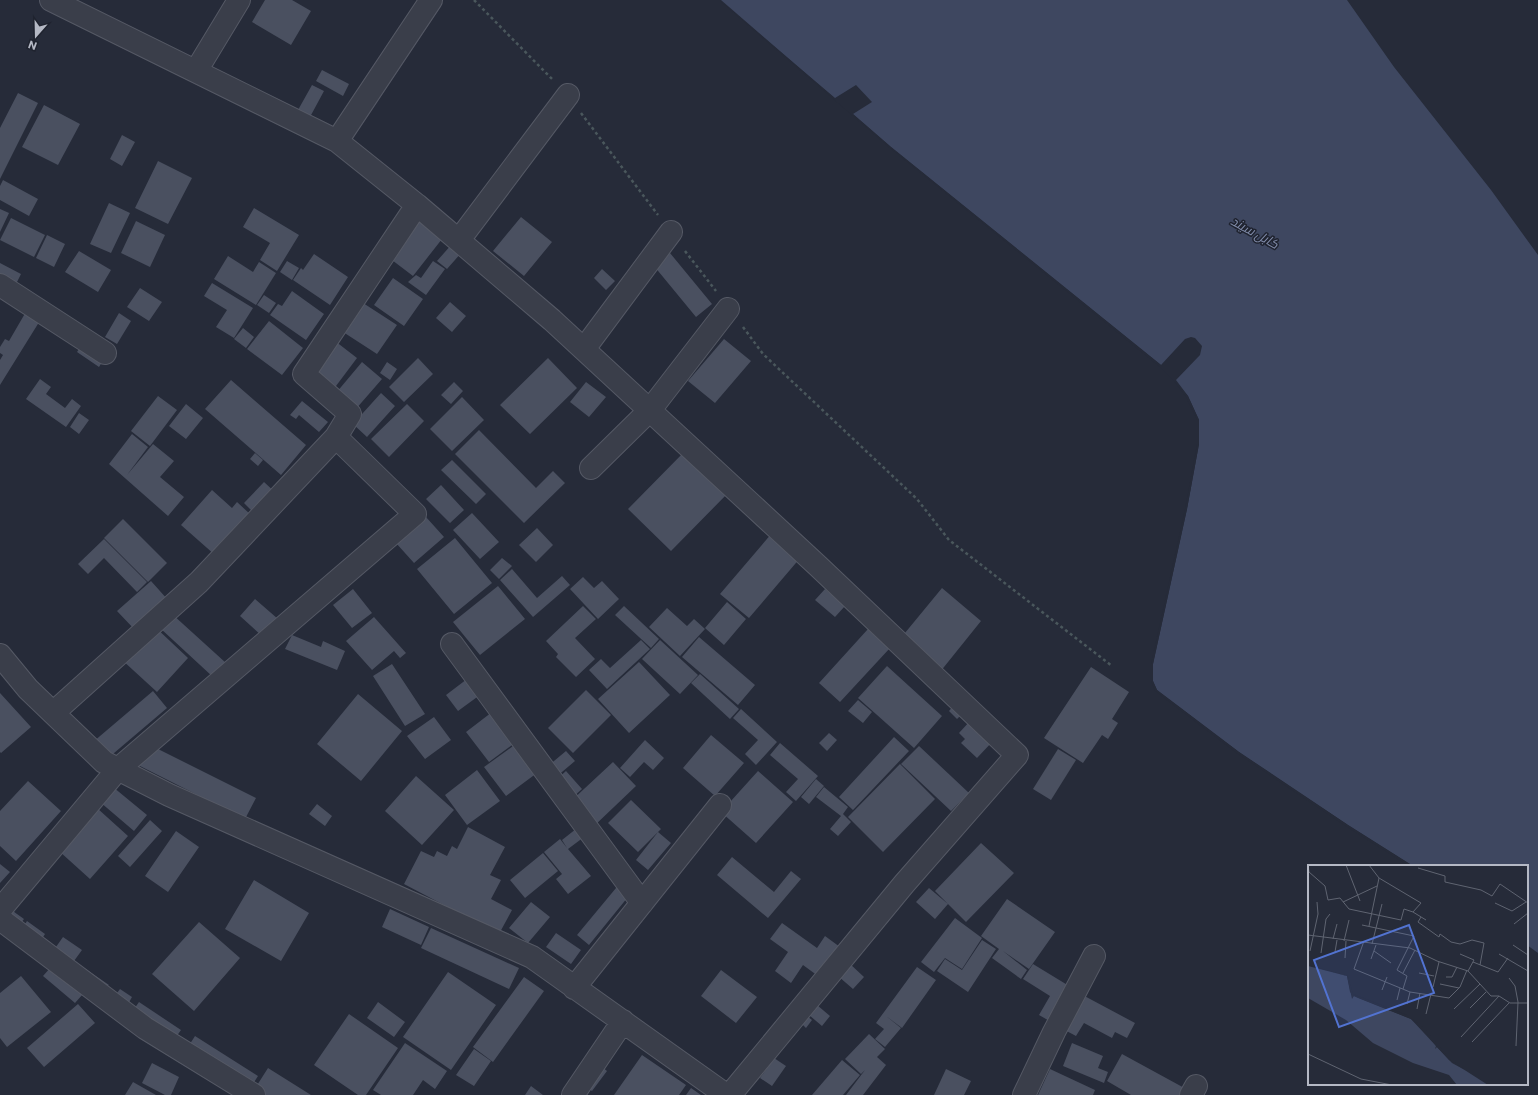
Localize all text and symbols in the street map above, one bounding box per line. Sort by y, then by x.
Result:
north arrow [16,16,56,56]
text: N [26,38,39,53]
water label: کابل سيند [1228,212,1283,253]
inset map [1308,865,1528,1085]

